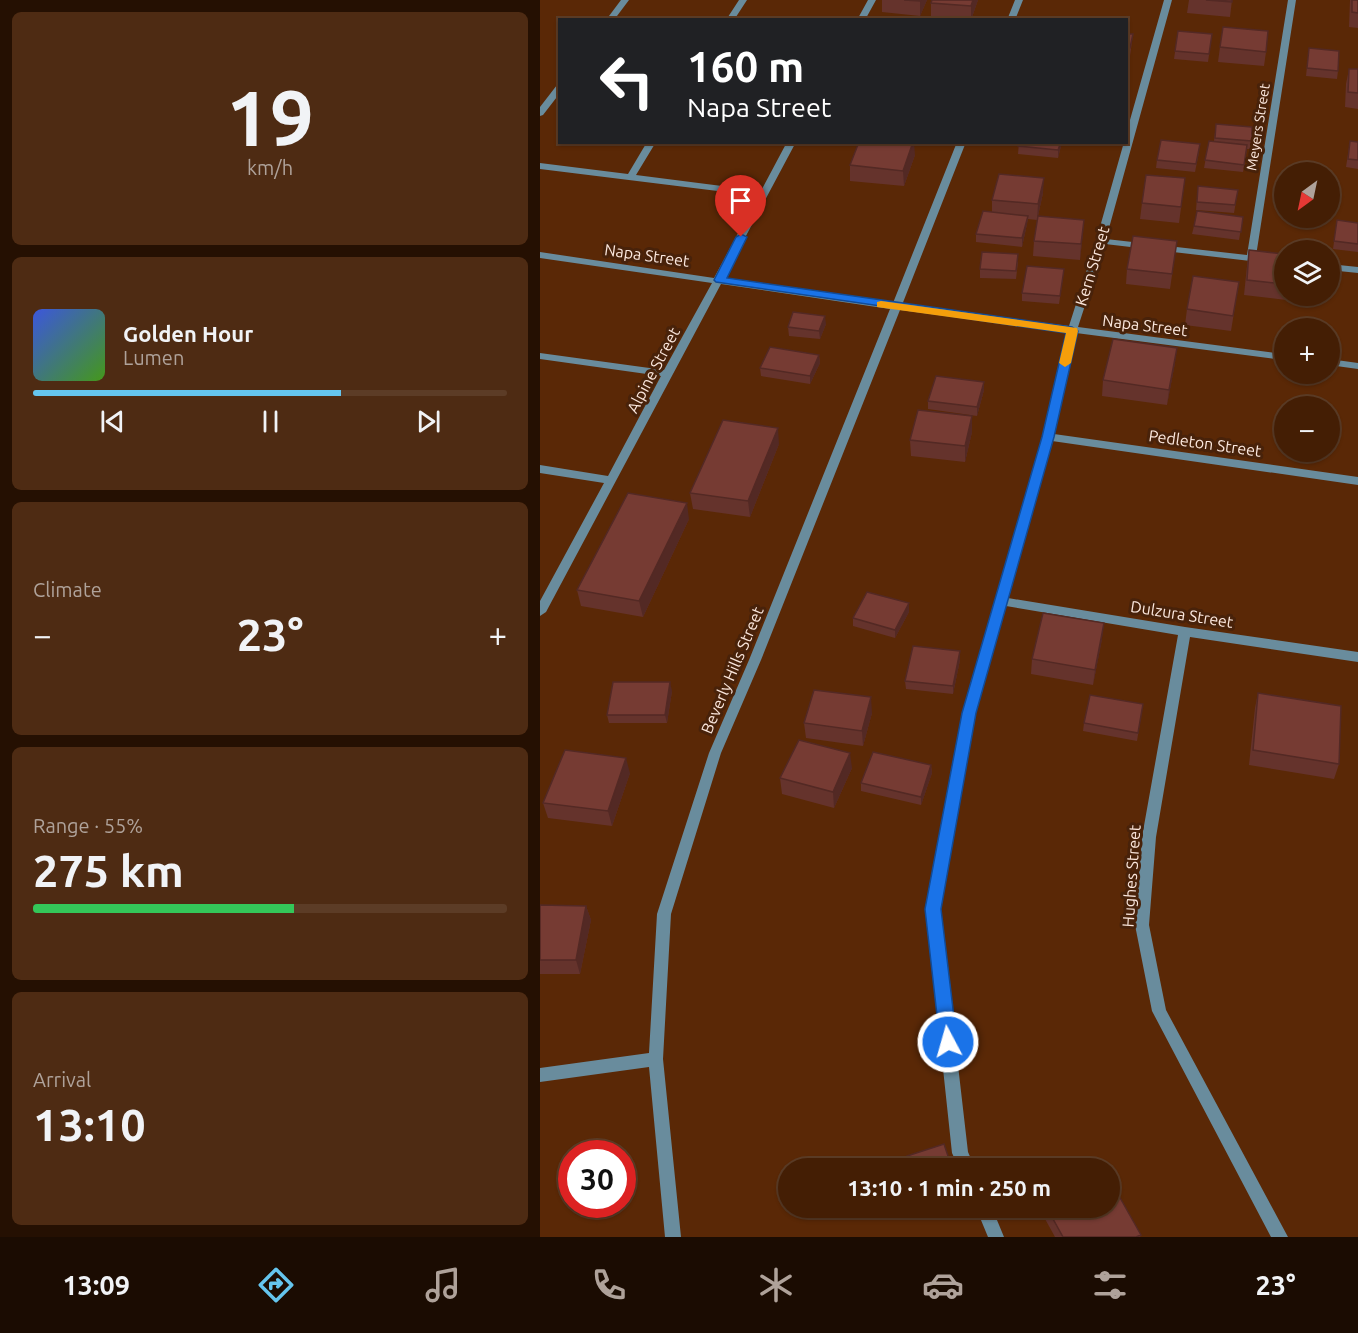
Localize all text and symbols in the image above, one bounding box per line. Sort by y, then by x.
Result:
icon: left [588,42,666,120]
text: 160 m [687,43,804,90]
text: 19 [226,73,314,161]
street label: Meyers Street [1243,82,1273,172]
text: Napa Street [687,92,831,122]
text: km/h [247,156,293,179]
north arrow [1274,162,1340,228]
map controls [1274,162,1340,462]
pin [715,175,766,237]
icon: arrive [724,184,757,217]
street label: Kern Street [1071,224,1113,308]
street label: Napa Street [603,240,691,270]
button: layers [1274,240,1340,306]
street label: Napa Street [1101,311,1189,339]
button: + [1274,318,1340,384]
text: Golden Hour [123,321,253,346]
street label: Alpine Street [623,324,683,416]
text: Lumen [123,346,184,369]
button: − [1274,396,1340,462]
icon: previous [96,405,129,438]
icon: pause [254,405,287,438]
icon: next [412,405,445,438]
street label: Pedleton Street [1148,426,1263,460]
text: Climate [33,578,102,601]
street label: Dulzura Street [1129,597,1235,631]
street label: Beverly Hills Street [697,603,767,736]
text: 23° [237,609,303,660]
text: − [33,616,52,653]
text: + [488,616,507,653]
text: Range · 55% [33,814,143,837]
street label: Hughes Street [1118,823,1144,928]
text: 275 km [33,845,184,896]
position arrow [916,1010,980,1074]
text: Arrival [33,1068,91,1091]
text: 13:10 [33,1099,146,1150]
speed limit sign: 30 [558,1140,636,1218]
text: 13:10 · 1 min · 250 m [847,1175,1051,1200]
icon: directions [255,1264,297,1306]
icon: music [422,1264,464,1306]
icon: phone [588,1264,630,1306]
icon: climate [755,1264,797,1306]
icon: car [922,1264,964,1306]
icon: filters [1089,1264,1131,1306]
text: 13:09 [62,1270,130,1300]
text: 23° [1256,1270,1296,1300]

